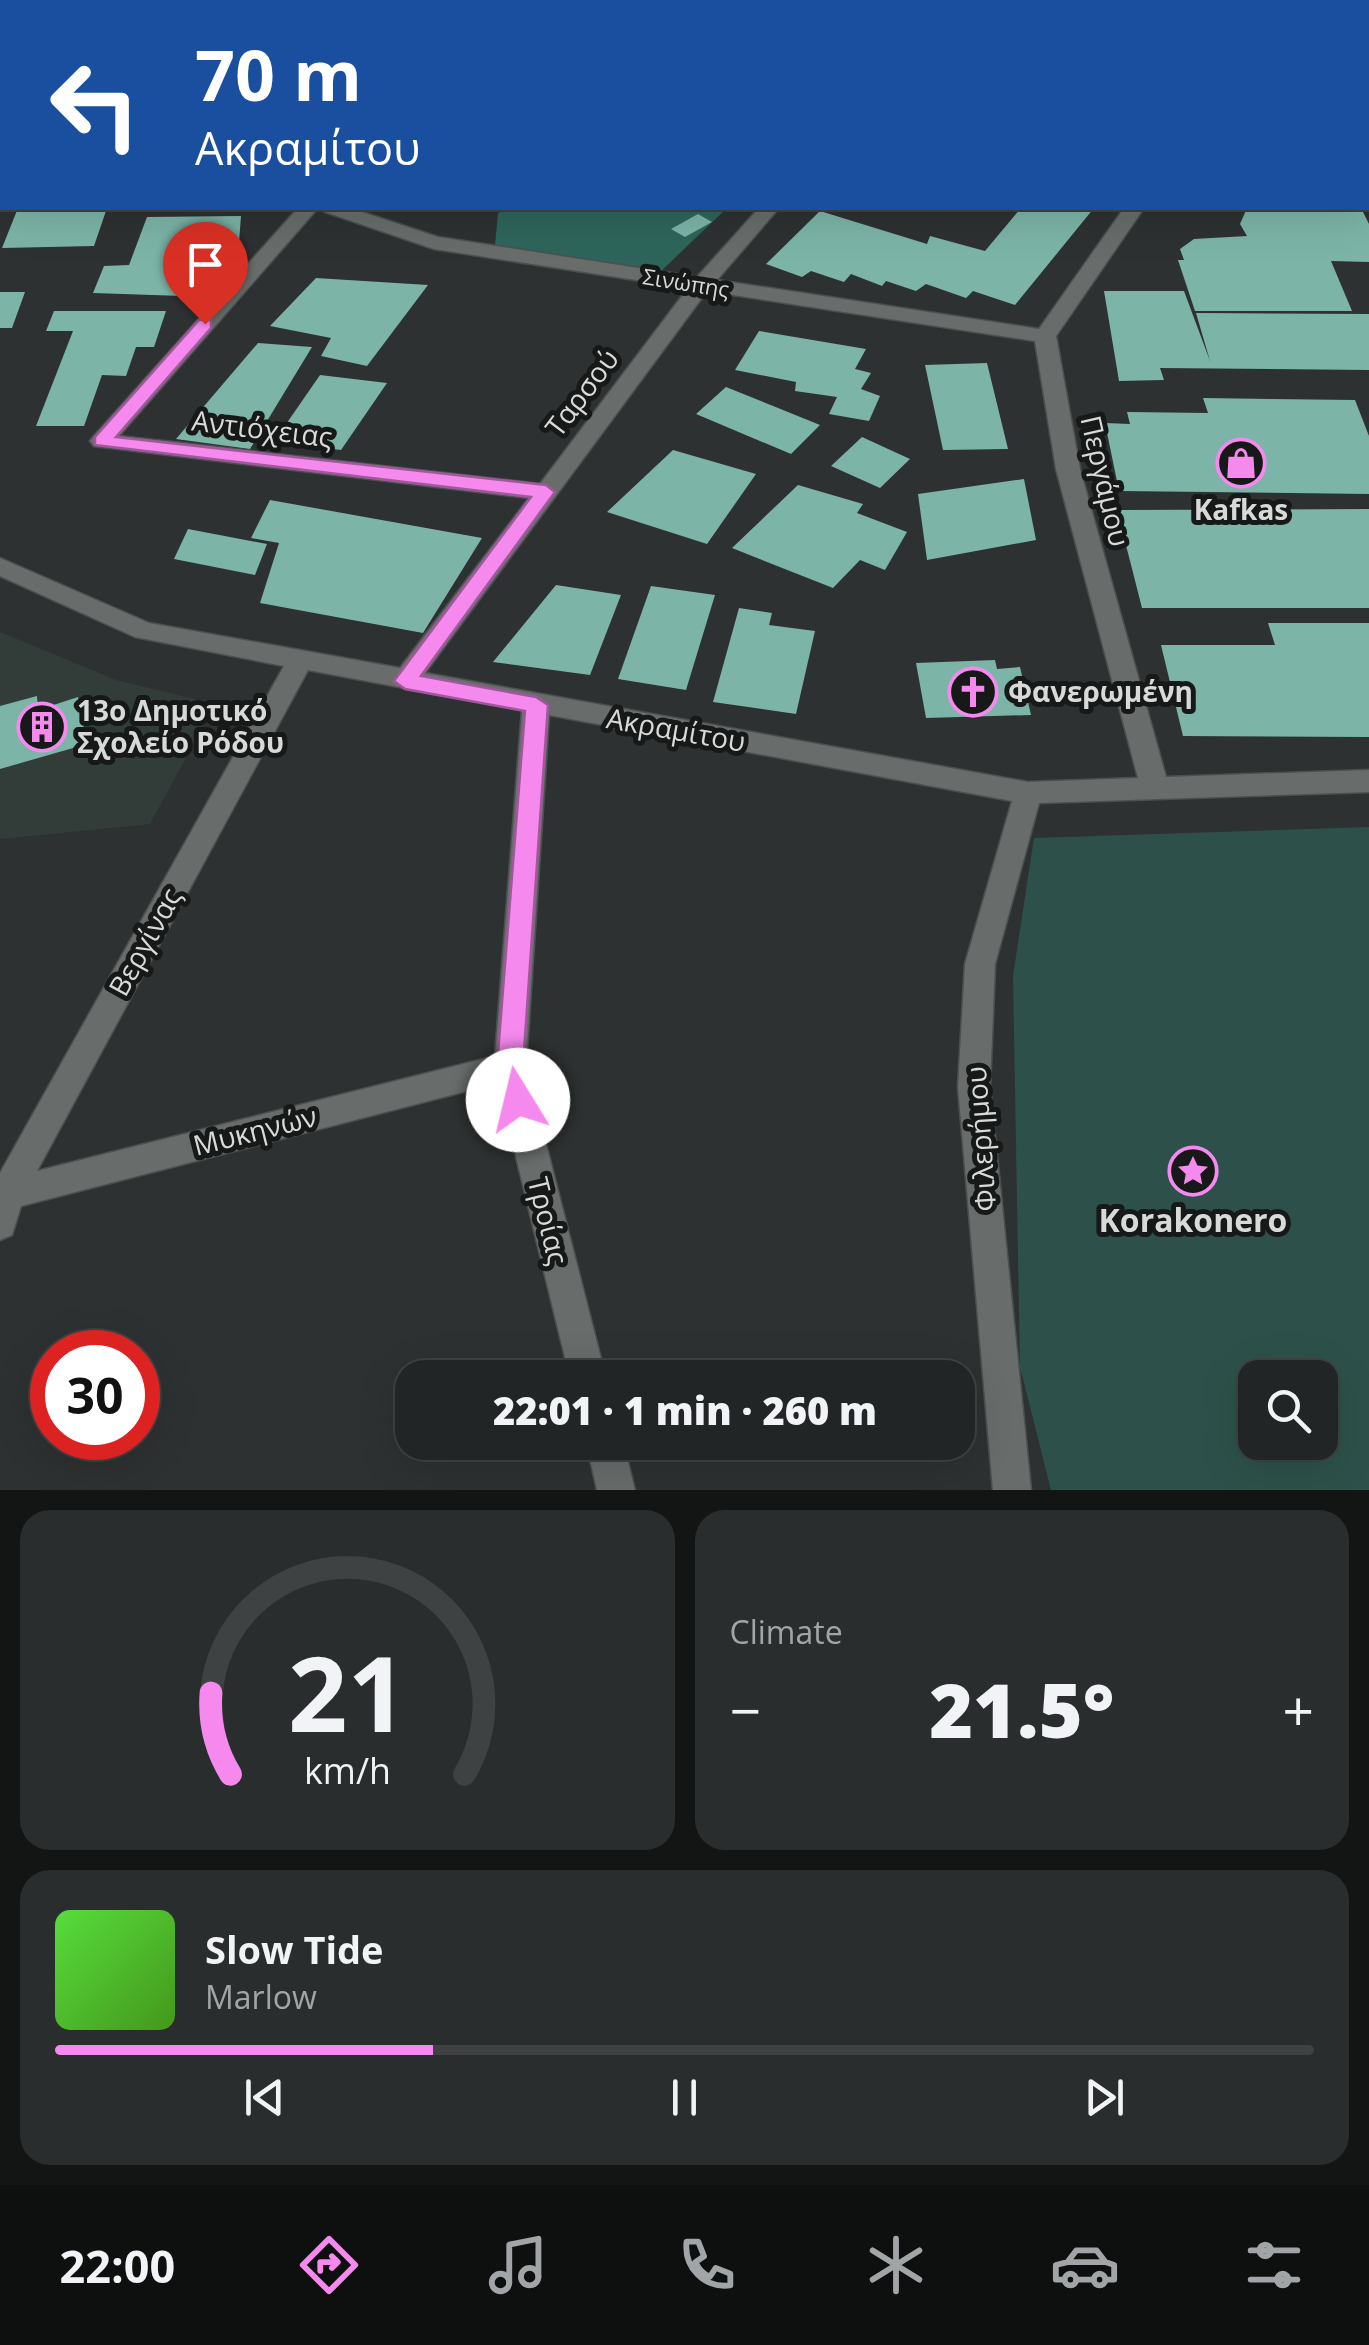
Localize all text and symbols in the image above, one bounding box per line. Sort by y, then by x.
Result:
text: 70 m [195,26,362,122]
icon: left [30,40,160,170]
text: Ακραμίτου [195,117,421,178]
pin [163,222,248,325]
icon: arrive [178,237,233,292]
street label: Σινώπης [641,260,732,304]
street label: Ταρσού [536,341,627,444]
street label: Αντιόχειας [190,401,335,455]
street label: Περγάμου [1072,412,1139,550]
shop icon: Kafkas [1215,437,1267,489]
place label: Kafkas [1194,490,1288,528]
church icon: Φανερωμένη [947,666,999,718]
place label: Φανερωμένη [1008,672,1193,710]
place label: 13ο Δημοτικό Σχολείο Ρόδου [77,691,284,761]
street label: Ακραμίτου [604,698,749,760]
building icon: 13ο Δημοτικό Σχολείο Ρόδου [16,701,68,753]
street label: Βεργίνας [99,881,189,1002]
position arrow [466,1048,570,1152]
street label: Φιλερήμου [956,1065,1004,1213]
street label: Μυκηνών [189,1096,321,1164]
place icon: Korakonero [1167,1145,1219,1197]
street label: Τροίας [520,1173,578,1269]
place label: Korakonero [1099,1198,1287,1241]
speed limit sign: 30 [30,1330,160,1460]
map controls [1238,1360,1338,1460]
button: search [1238,1360,1338,1460]
text: 22:01 · 1 min · 260 m [493,1384,877,1436]
text: Climate [730,1610,843,1653]
text: 21 [288,1621,407,1762]
text: 21.5° [929,1658,1114,1760]
text: − [730,1672,761,1747]
text: + [1283,1672,1314,1747]
text: km/h [304,1746,391,1794]
text: Slow Tide [205,1923,384,1975]
text: Marlow [205,1975,317,2018]
icon: previous [237,2070,292,2125]
icon: pause [657,2070,712,2125]
icon: next [1077,2070,1132,2125]
icon: directions [294,2230,364,2300]
icon: music [483,2230,553,2300]
icon: phone [672,2230,742,2300]
icon: climate [861,2230,931,2300]
icon: car [1050,2230,1120,2300]
icon: filters [1239,2230,1309,2300]
text: 22:00 [60,2235,175,2296]

